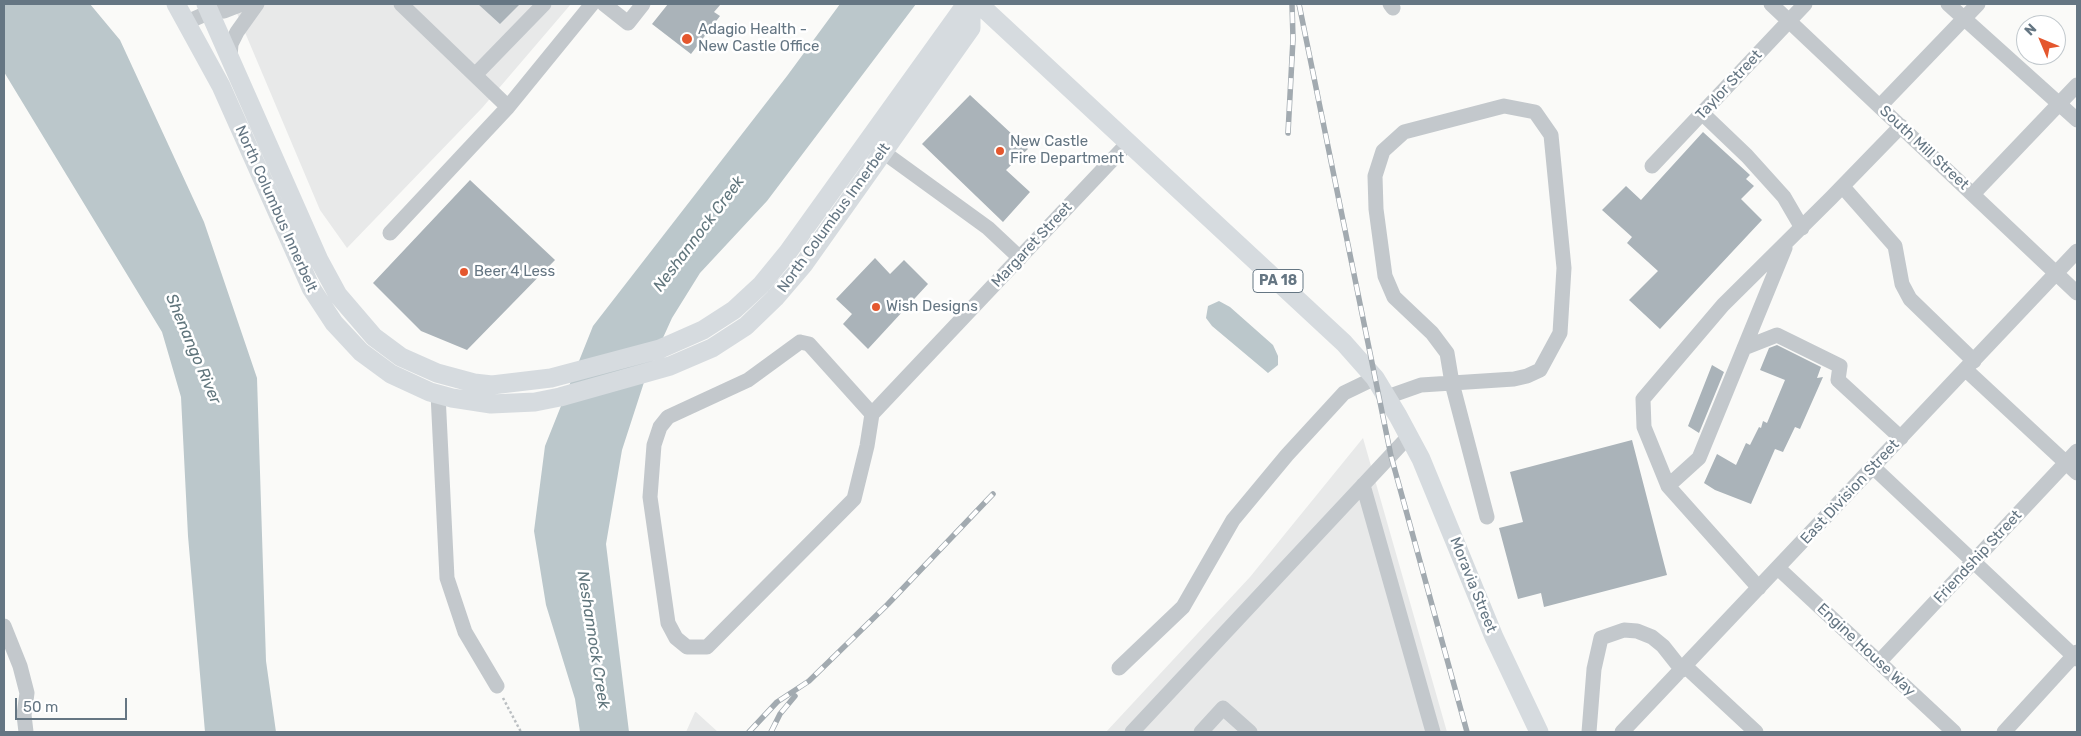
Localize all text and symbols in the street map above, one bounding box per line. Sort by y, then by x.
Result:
north arrow [2016,15,2066,65]
text: N [2021,20,2040,39]
place label: Adagio Health - New Castle Office [698,21,819,56]
marker: Adagio Health - New Castle Office [680,32,694,46]
street label: Taylor Street [1692,46,1766,124]
street label: South Mill Street [1876,102,1972,194]
street label: North Columbus Innerbelt [231,123,321,295]
place label: New Castle Fire Department [1010,133,1124,168]
street label: North Columbus Innerbelt [774,140,894,296]
marker: New Castle Fire Department [994,145,1006,157]
water label: Neshannock Creek [649,172,749,296]
street label: Margaret Street [988,199,1076,291]
place label: Beer 4 Less [474,263,555,281]
marker: Beer 4 Less [458,266,470,278]
road number: PA 18 [1253,270,1303,292]
water label: Shenango River [161,291,225,407]
place label: Wish Designs [886,298,978,316]
marker: Wish Designs [870,301,882,313]
street label: East Division Street [1797,436,1903,548]
street label: Friendship Street [1930,507,2026,607]
street label: Moravia Street [1446,535,1500,635]
water label: Neshannock Creek [573,569,613,711]
street label: Engine House Way [1813,600,1919,700]
scale bar [18,688,130,720]
text: 50 m [23,698,58,716]

